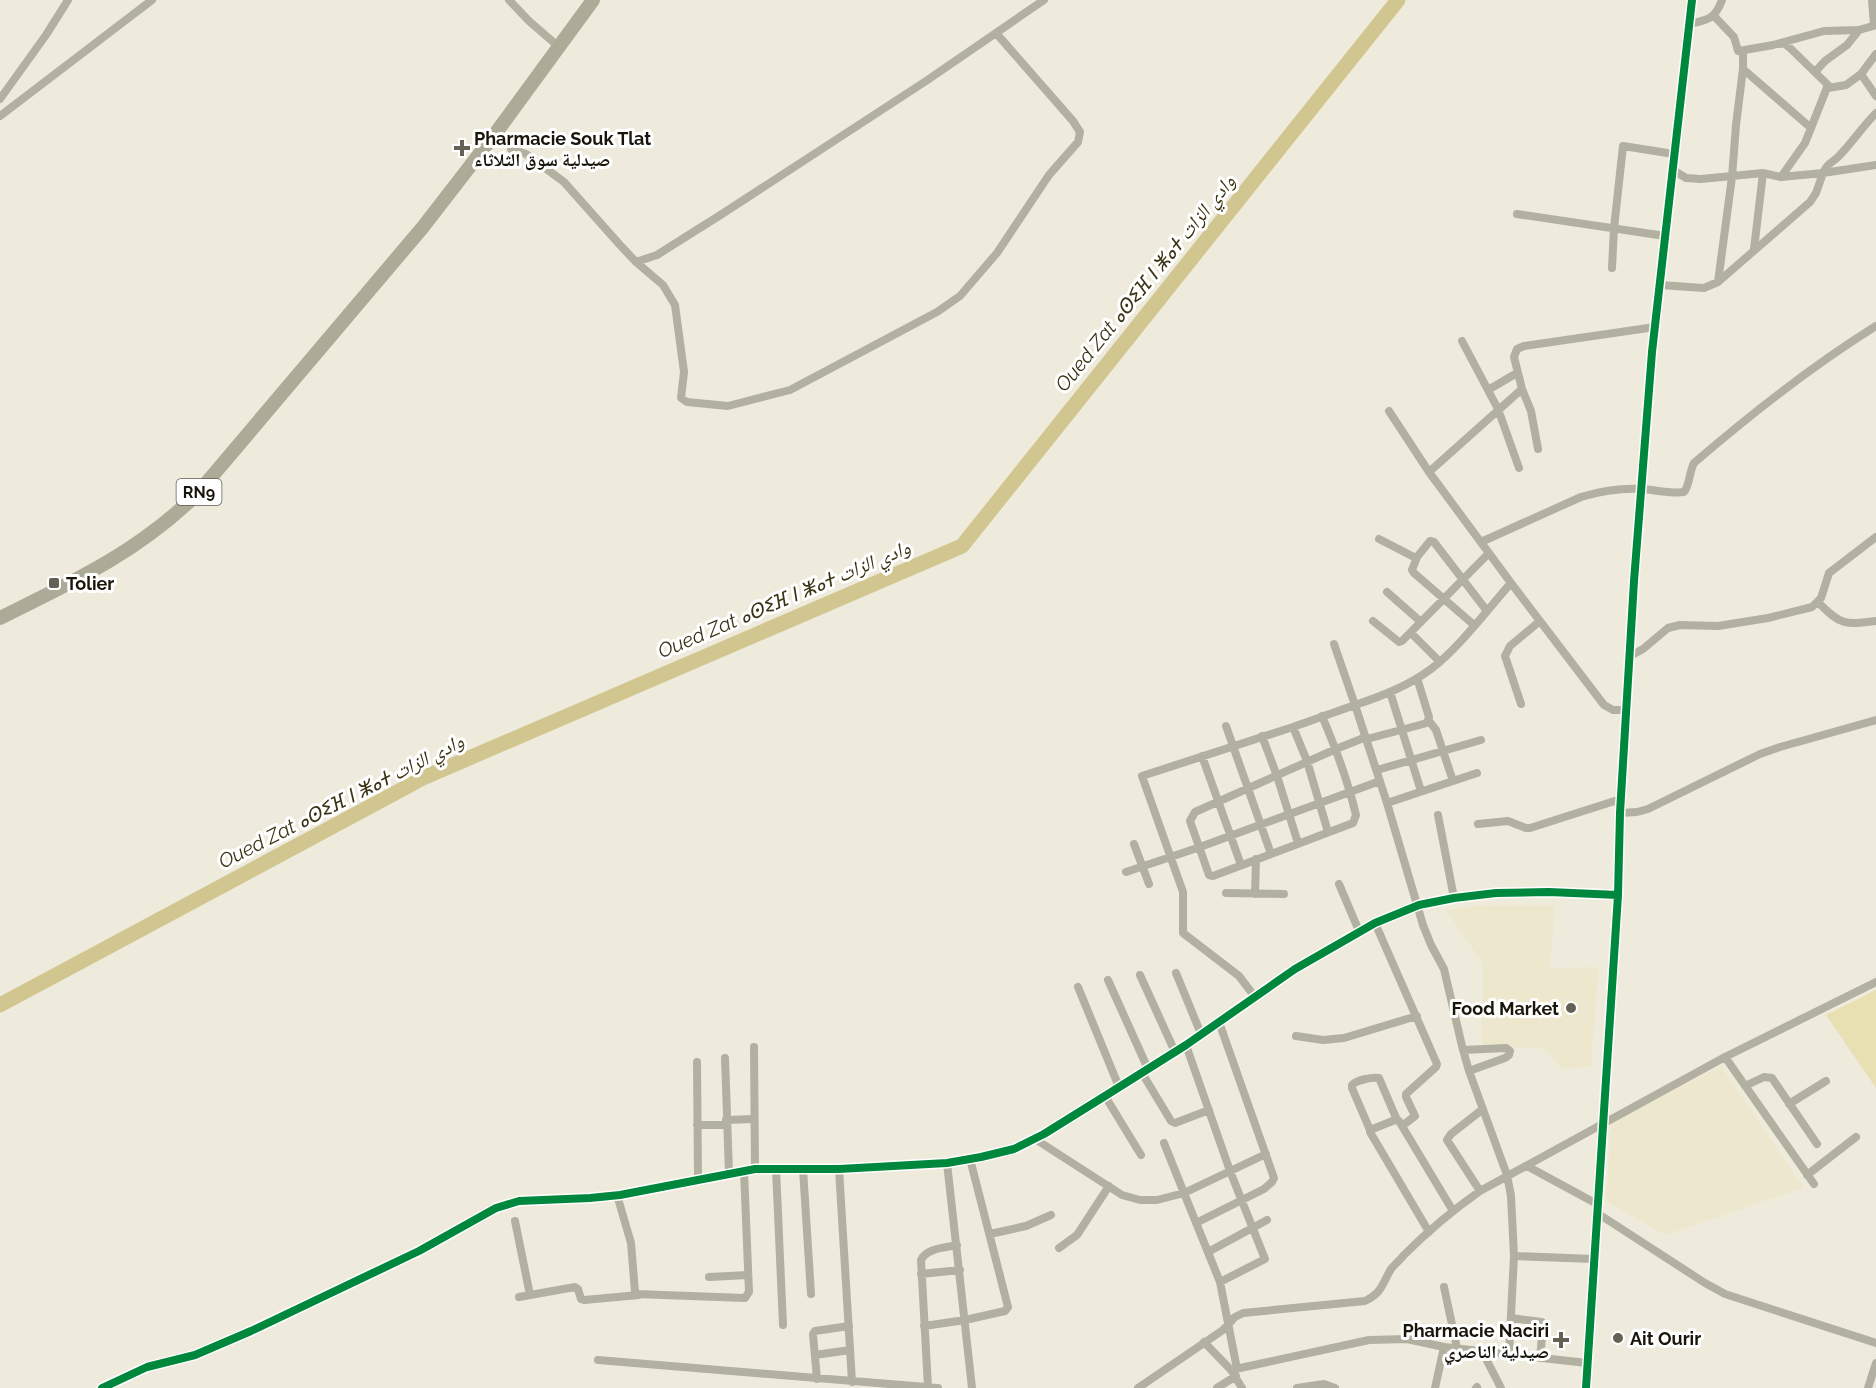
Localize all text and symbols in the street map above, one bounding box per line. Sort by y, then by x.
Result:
place label: Pharmacie Souk Tlat صيدلية سوق الثلاثاء [474,128,651,171]
marker: Pharmacie Souk Tlat صيدلية سوق الثلاثاء [455,141,469,155]
water label: Oued Zat ⴰⵙⵉⴼ ⵏ ⵥⴰⵜ وادي الزات [1050,170,1243,399]
road number: RN9 [176,479,222,505]
water label: Oued Zat ⴰⵙⵉⴼ ⵏ ⵥⴰⵜ وادي الزات [654,535,915,667]
place label: Tolier [66,573,114,594]
marker: Tolier [47,576,61,590]
water label: Oued Zat ⴰⵙⵉⴼ ⵏ ⵥⴰⵜ وادي الزات [214,729,469,877]
place label: Food Market [1452,998,1559,1019]
marker: Food Market [1564,1001,1578,1015]
place label: Pharmacie Naciri صيدلية الناصري [1402,1320,1549,1366]
place label: Ait Ourir [1630,1328,1701,1349]
marker: Ait Ourir [1611,1331,1625,1345]
marker: Pharmacie Naciri صيدلية الناصري [1554,1333,1568,1347]

